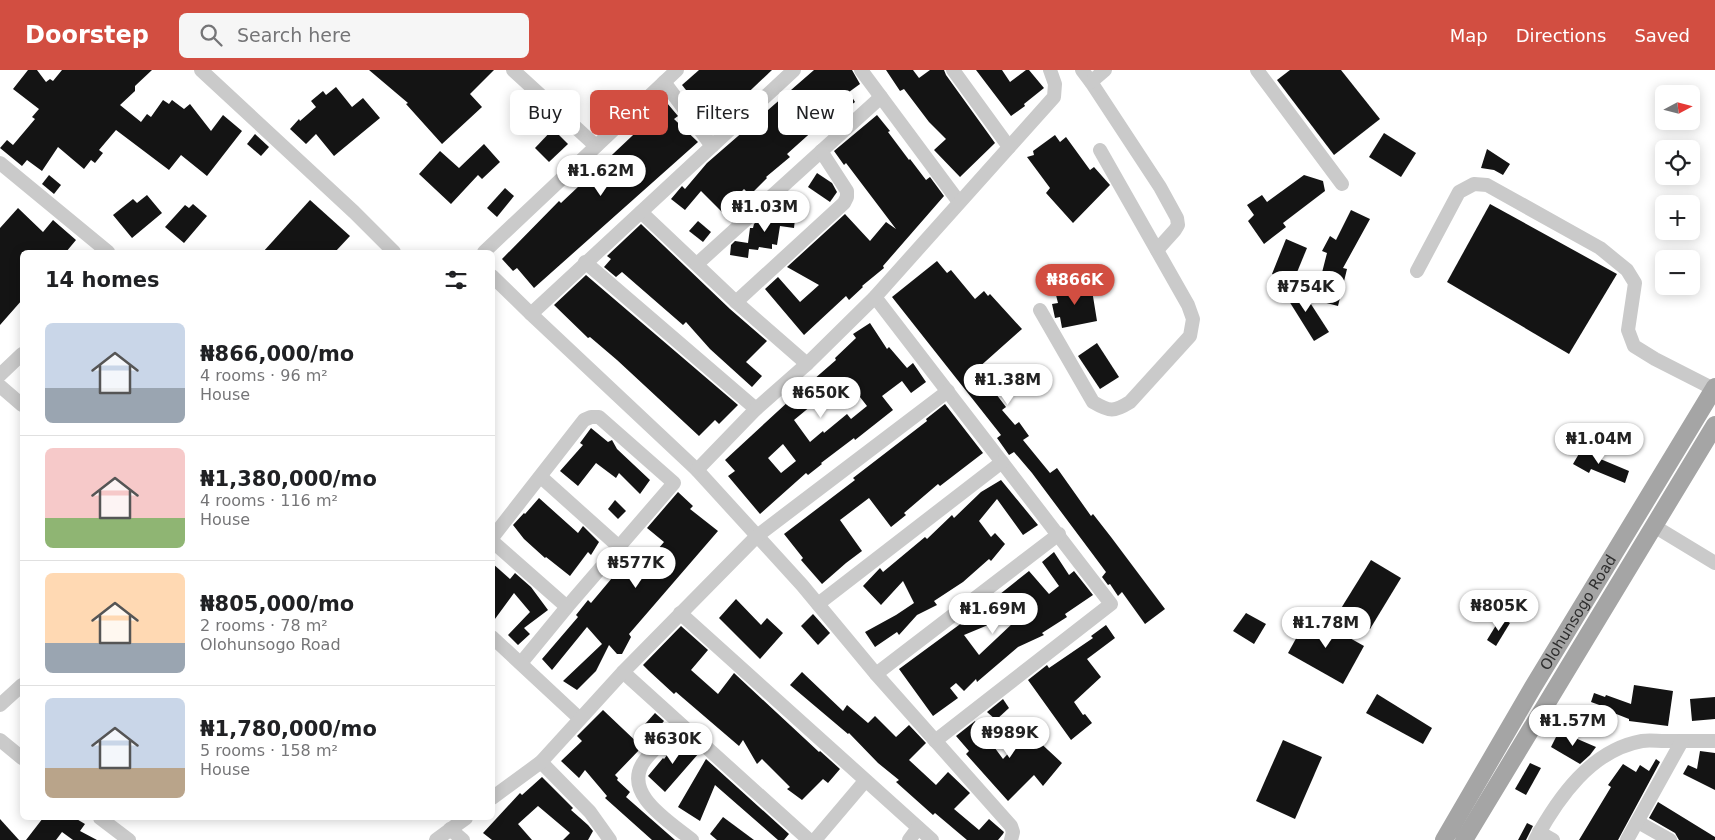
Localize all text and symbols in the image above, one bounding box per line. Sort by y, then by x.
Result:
search box [179,13,529,58]
text: Doorstep [25,21,149,49]
icon: search [197,21,225,49]
text: Search here [237,24,351,46]
text: Map [1450,25,1488,46]
text: Directions [1516,25,1606,46]
text: Saved [1634,25,1690,46]
north arrow [1655,85,1700,130]
map controls [1655,85,1700,295]
chip: Buy [510,90,580,135]
chip: Rent [590,90,668,135]
chip: Filters [678,90,768,135]
chip: New [778,90,853,135]
button: locate [1655,140,1700,185]
pin: ₦1.62M [560,154,642,197]
text: ₦1.62M [568,161,634,180]
pin: ₦1.03M [724,190,806,233]
button: + [1655,195,1700,240]
text: ₦1.03M [732,197,798,216]
button: − [1655,250,1700,295]
pin: ₦866K [1040,264,1110,306]
icon: filters [442,266,470,294]
text: 14 homes [45,268,160,292]
text: ₦866K [1047,270,1103,289]
pin: ₦754K [1271,270,1341,313]
text: ₦754K [1278,277,1334,296]
text: ₦866,000/mo [200,342,354,366]
icon: home [85,343,145,403]
pin: ₦1.38M [967,364,1049,406]
text: 4 rooms · 96 m² [200,366,328,385]
text: ₦1.38M [975,370,1041,389]
pin: ₦650K [786,376,856,419]
text: ₦650K [793,383,849,402]
text: House [200,385,250,404]
pin: ₦1.04M [1558,422,1640,465]
text: ₦1.04M [1566,429,1632,448]
text: ₦1,380,000/mo [200,467,377,491]
icon: home [85,468,145,528]
text: 4 rooms · 116 m² [200,491,338,510]
text: House [200,510,250,529]
pin: ₦577K [601,546,671,589]
street label: Olohunsogo Road [1536,552,1620,674]
text: ₦577K [608,553,664,572]
pin: ₦805K [1464,590,1534,632]
text: ₦805,000/mo [200,592,354,616]
pin: ₦1.69M [952,592,1034,635]
icon: home [85,593,145,653]
text: ₦805K [1471,596,1527,615]
text: ₦1.69M [960,599,1026,618]
pin: ₦1.78M [1285,606,1367,649]
text: ₦1.78M [1293,613,1359,632]
text: 2 rooms · 78 m² [200,616,328,635]
text: Olohunsogo Road [200,635,341,654]
pin: ₦1.57M [1532,704,1614,747]
text: ₦1.57M [1540,711,1606,730]
pin: ₦989K [975,716,1045,759]
text: ₦1,780,000/mo [200,717,377,741]
icon: home [85,718,145,778]
pin: ₦630K [638,722,708,765]
text: ₦989K [982,723,1038,742]
text: ₦630K [645,729,701,748]
text: 5 rooms · 158 m² [200,741,338,760]
text: House [200,760,250,779]

